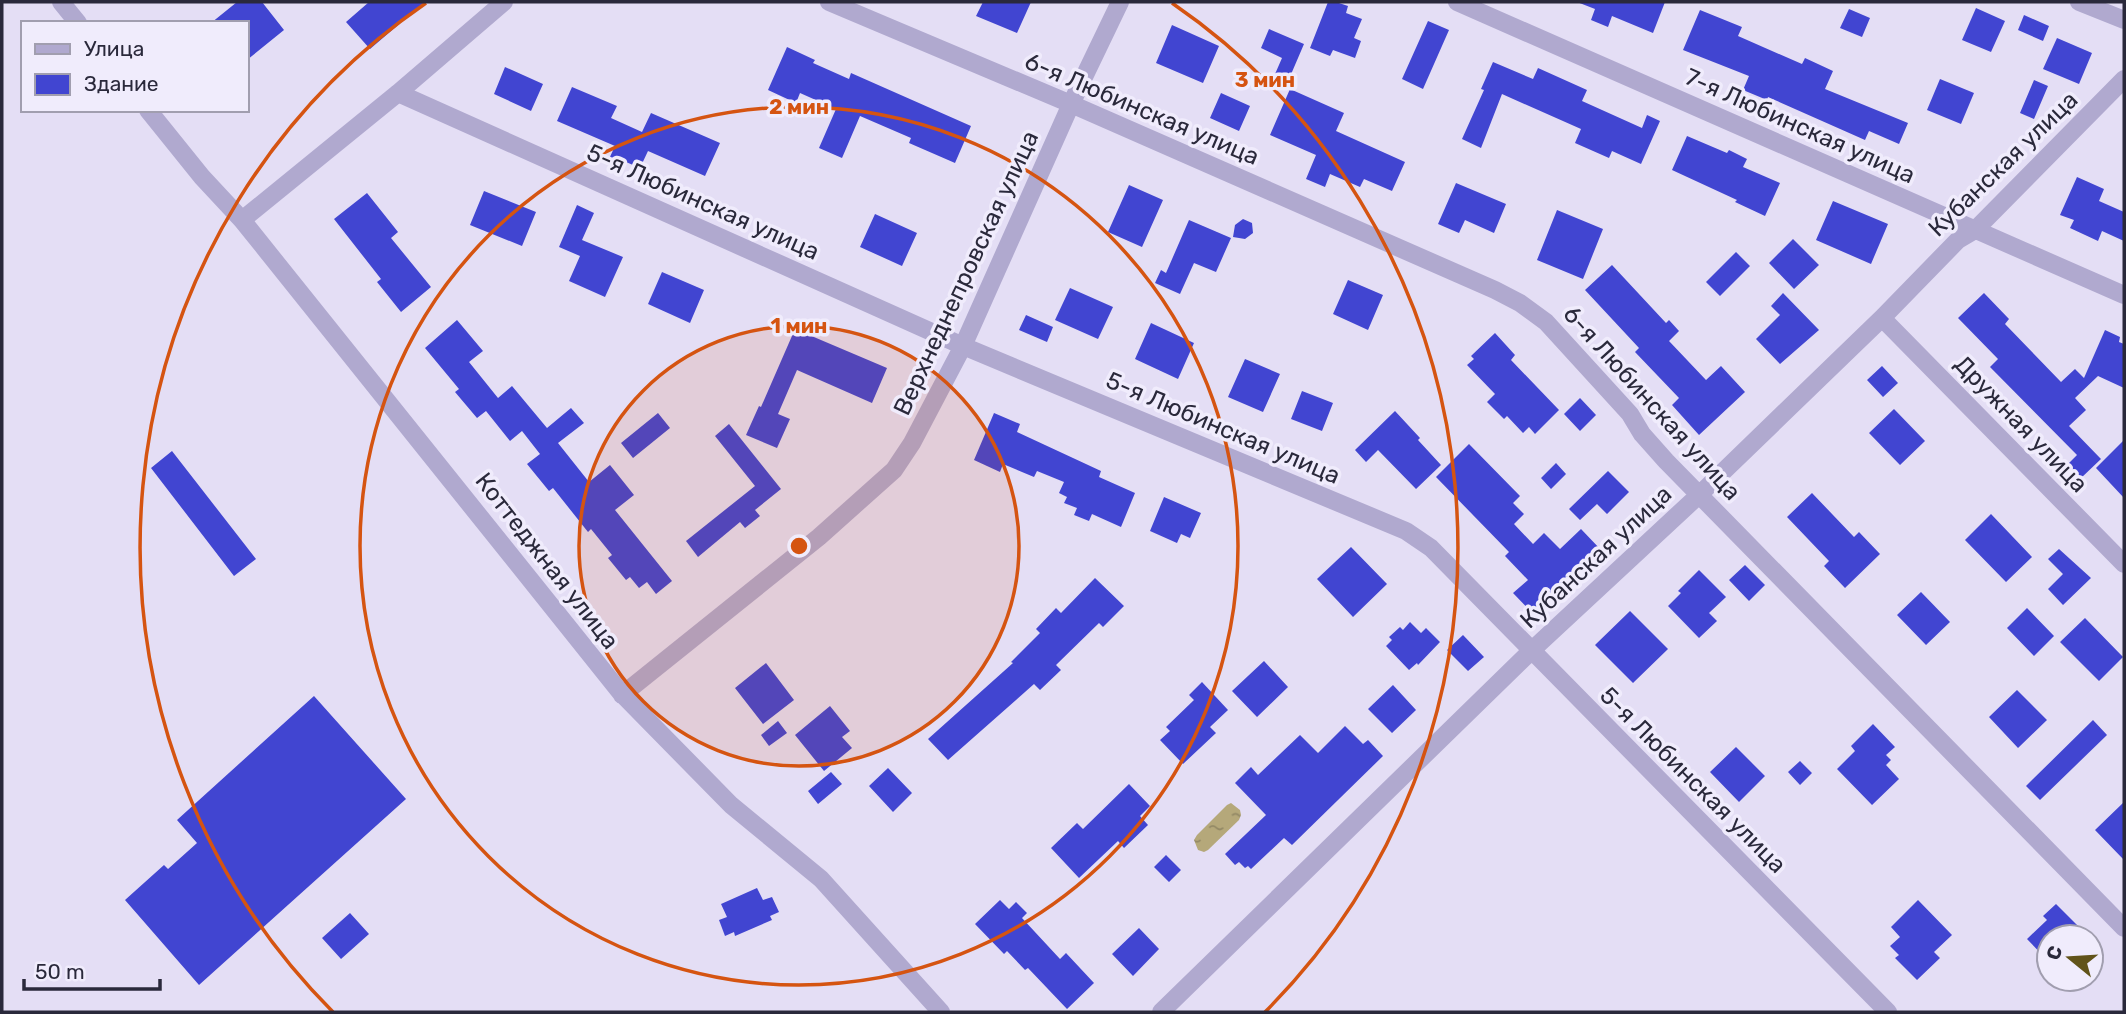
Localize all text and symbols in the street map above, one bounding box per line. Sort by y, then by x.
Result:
legend [21,21,248,112]
text: Улица [84,36,144,61]
street label: 6-я Любинская улица [1021,47,1263,171]
street label: 7-я Любинская улица [1681,63,1919,189]
text: 3 мин [1235,67,1295,92]
text: Здание [84,71,159,96]
street label: Кубанская улица [1923,86,2083,242]
text: 2 мин [769,94,829,119]
street label: Верхнеднепровская улица [888,126,1044,420]
street label: 5-я Любинская улица [582,138,824,266]
street label: 6-я Любинская улица [1557,300,1747,506]
text: 1 мин [771,313,827,338]
street label: Дружная улица [1949,350,2093,498]
street label: 5-я Любинская улица [1102,366,1344,490]
street label: Коттеджная улица [470,467,624,655]
street label: Кубанская улица [1515,480,1677,634]
centre of rings [787,534,811,558]
street label: 5-я Любинская улица [1594,681,1792,879]
north arrow [2035,923,2105,993]
text: С [2041,943,2067,963]
scale bar [24,948,161,992]
text: 50 m [35,959,85,984]

